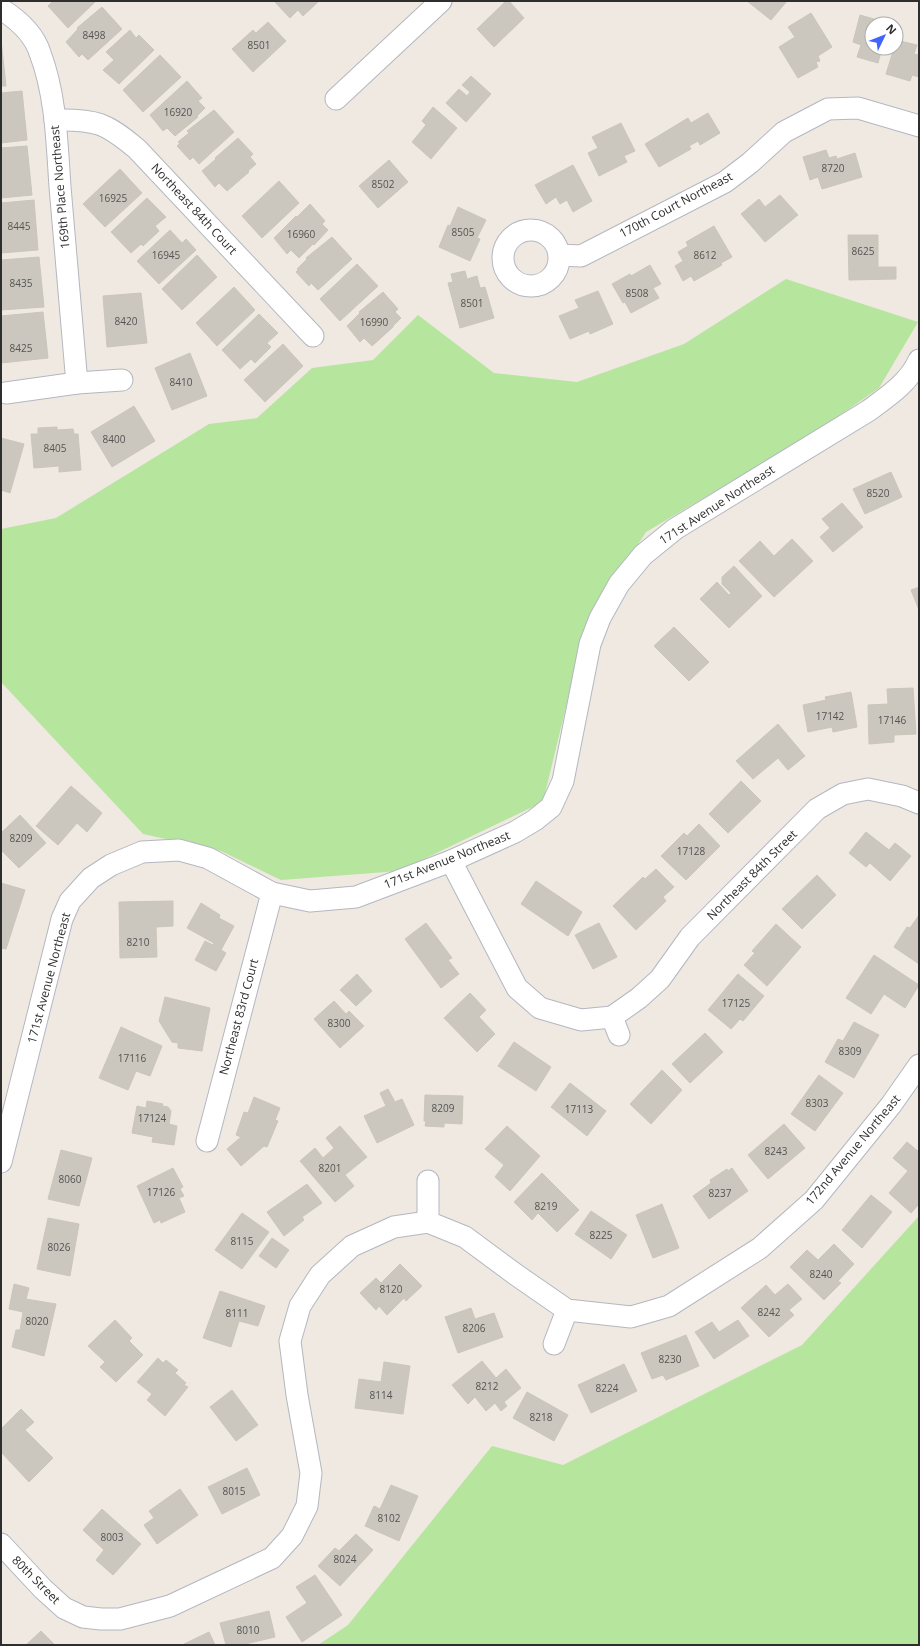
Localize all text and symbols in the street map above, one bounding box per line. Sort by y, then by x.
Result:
north arrow [864,16,904,56]
text: N [883,20,900,37]
house number: 8498 [83,28,106,42]
house number: 8501 [248,38,270,52]
house number: 16920 [164,105,193,119]
street label: 169th Place Northeast [46,125,73,250]
street label: Northeast 84th Court [148,159,241,258]
house number: 8720 [822,161,845,175]
street label: 170th Court Northeast [616,167,735,242]
house number: 8502 [372,177,395,191]
house number: 16925 [99,191,128,205]
house number: 8445 [8,219,31,233]
house number: 8505 [452,225,475,239]
house number: 16960 [287,227,316,241]
house number: 8625 [852,244,875,258]
house number: 16945 [152,248,181,262]
house number: 8612 [694,248,717,262]
house number: 8435 [10,276,33,290]
house number: 8508 [626,286,649,300]
house number: 8501 [461,296,483,310]
house number: 8420 [115,314,138,328]
house number: 16990 [360,315,389,329]
house number: 8425 [10,341,33,355]
house number: 8410 [170,375,193,389]
house number: 8400 [103,432,126,446]
house number: 8405 [44,441,67,455]
street label: 171st Avenue Northeast [656,461,778,548]
house number: 8520 [867,486,890,500]
house number: 17142 [816,709,845,723]
house number: 17146 [878,713,907,727]
street label: 171st Avenue Northeast [381,826,512,893]
street label: Northeast 84th Street [703,826,801,924]
house number: 8209 [10,831,33,845]
house number: 17128 [677,844,706,858]
street label: 171st Avenue Northeast [23,911,74,1045]
house number: 8210 [127,935,150,949]
street label: Northeast 83rd Court [215,957,262,1077]
house number: 17125 [722,996,751,1010]
house number: 8300 [328,1016,351,1030]
house number: 8309 [839,1044,862,1058]
house number: 17116 [118,1051,147,1065]
street label: 172nd Avenue Northeast [801,1091,904,1209]
house number: 8303 [806,1096,829,1110]
house number: 8209 [432,1101,455,1115]
house number: 17113 [565,1102,594,1116]
house number: 17124 [138,1111,167,1125]
house number: 8243 [765,1144,788,1158]
house number: 8201 [319,1161,341,1175]
house number: 8060 [59,1172,82,1186]
house number: 17126 [147,1185,176,1199]
house number: 8237 [709,1186,732,1200]
house number: 8219 [535,1199,558,1213]
house number: 8225 [590,1228,613,1242]
house number: 8115 [231,1234,254,1248]
house number: 8026 [48,1240,71,1254]
house number: 8240 [810,1267,833,1281]
house number: 8120 [380,1282,403,1296]
house number: 8242 [758,1305,781,1319]
house number: 8111 [226,1306,248,1320]
house number: 8020 [26,1314,49,1328]
house number: 8206 [463,1321,486,1335]
house number: 8230 [659,1352,682,1366]
house number: 8212 [476,1379,499,1393]
house number: 8224 [596,1381,619,1395]
house number: 8114 [370,1388,393,1402]
house number: 8218 [530,1410,553,1424]
house number: 8015 [223,1484,246,1498]
house number: 8102 [378,1511,401,1525]
house number: 8003 [101,1530,124,1544]
street label: 80th Street [8,1552,64,1608]
house number: 8024 [334,1552,357,1566]
house number: 8010 [237,1623,260,1637]

